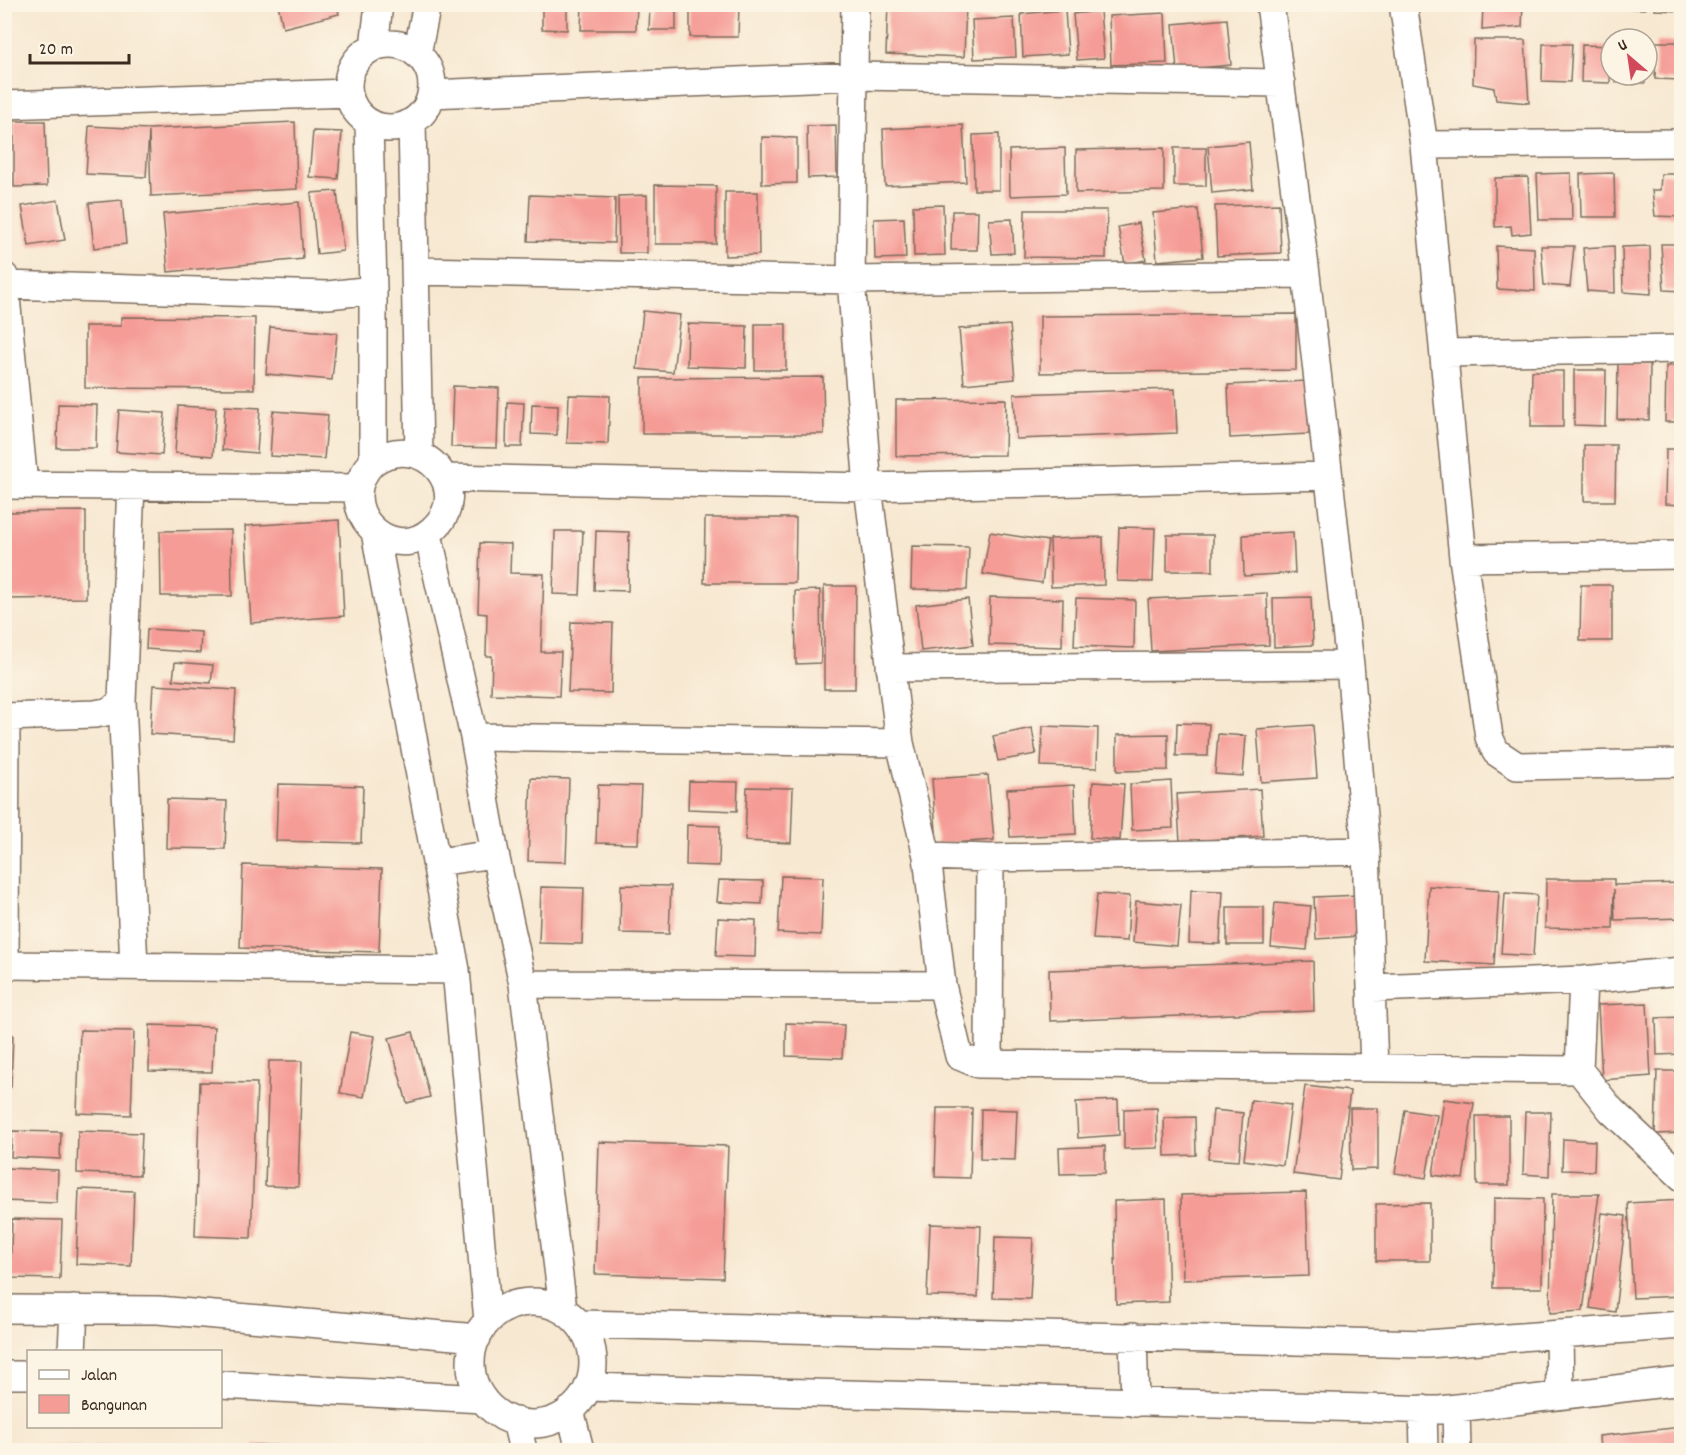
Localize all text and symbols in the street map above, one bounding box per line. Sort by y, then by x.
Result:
scale bar [30,27,129,65]
north arrow [1599,27,1659,87]
text: U [1614,34,1632,58]
text: 20 m [39,38,73,63]
legend [27,1350,222,1428]
text: Jalan [81,1364,117,1389]
text: Bangunan [81,1394,147,1419]

